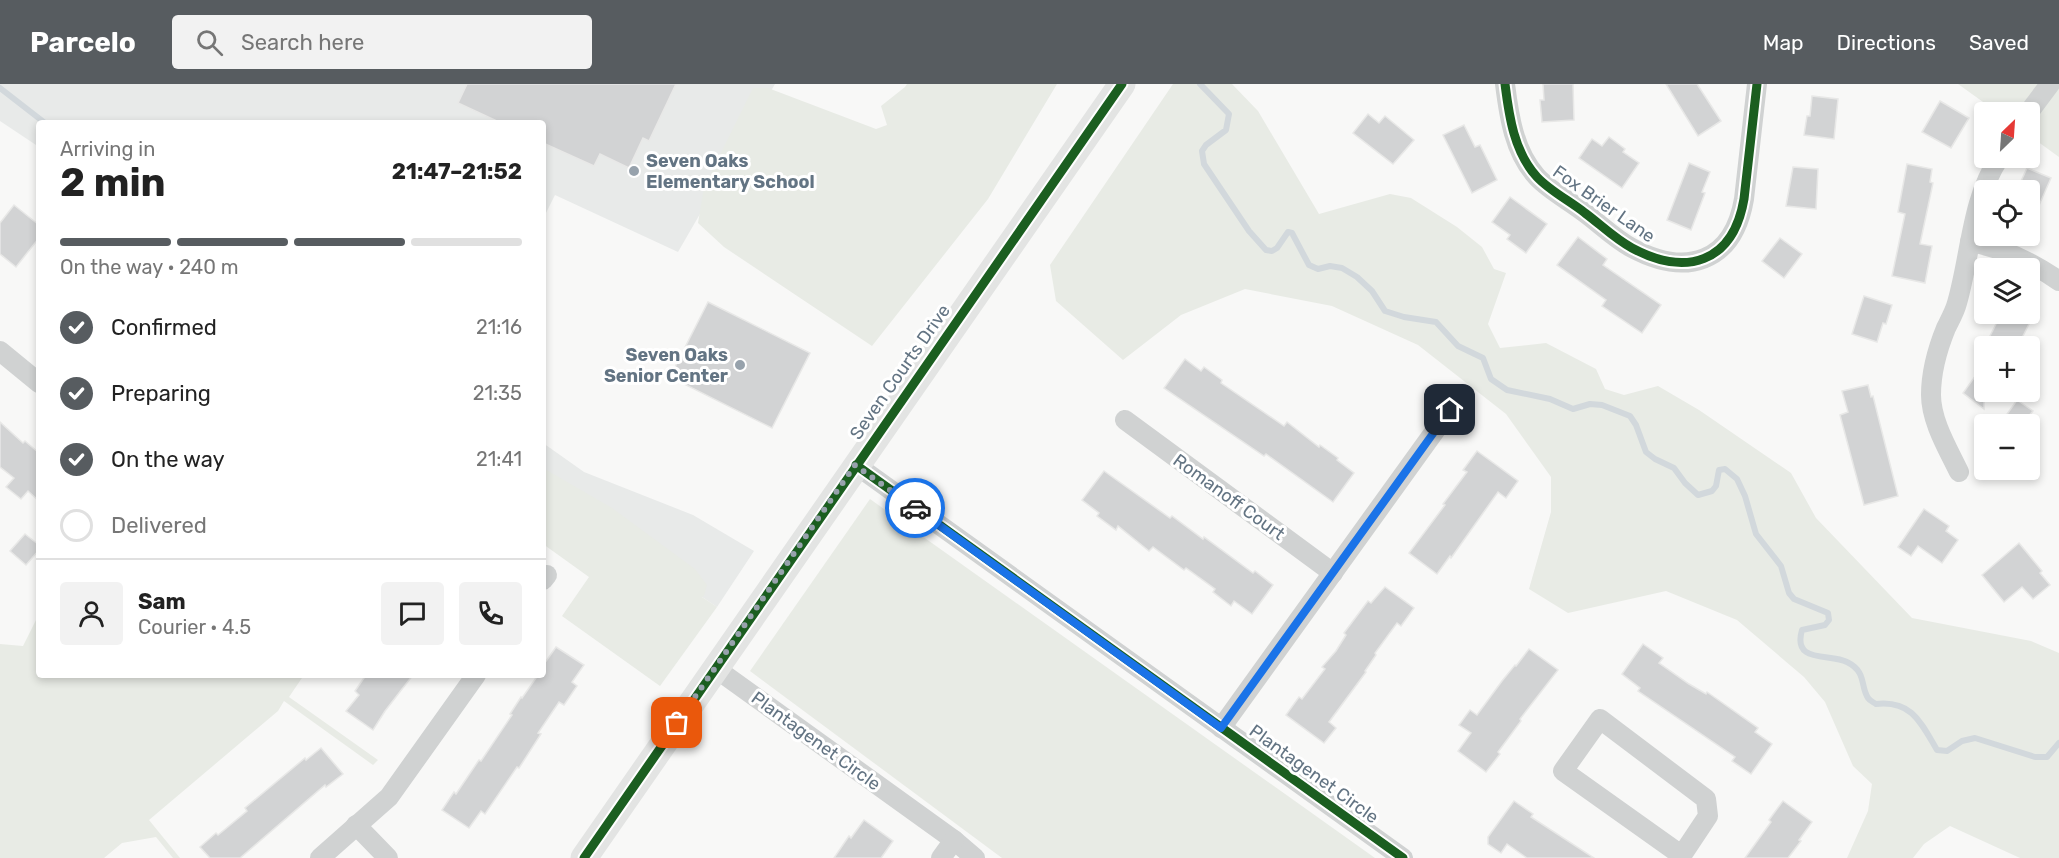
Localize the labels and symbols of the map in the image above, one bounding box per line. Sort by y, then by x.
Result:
north arrow [1974,102,2040,168]
place label: Seven Oaks Elementary School [646,150,815,193]
street label: Fox Brier Lane [1549,161,1659,247]
marker: Seven Oaks Elementary School [627,164,641,178]
street label: Seven Courts Drive [845,300,955,444]
place label: Seven Oaks Senior Center [604,344,728,387]
marker: Seven Oaks Senior Center [733,358,747,372]
pin [1424,384,1475,435]
street label: Romanoff Court [1169,449,1289,545]
courier [885,478,945,538]
street label: Plantagenet Circle [747,687,885,795]
pin [651,697,702,748]
street label: Plantagenet Circle [1245,720,1383,828]

